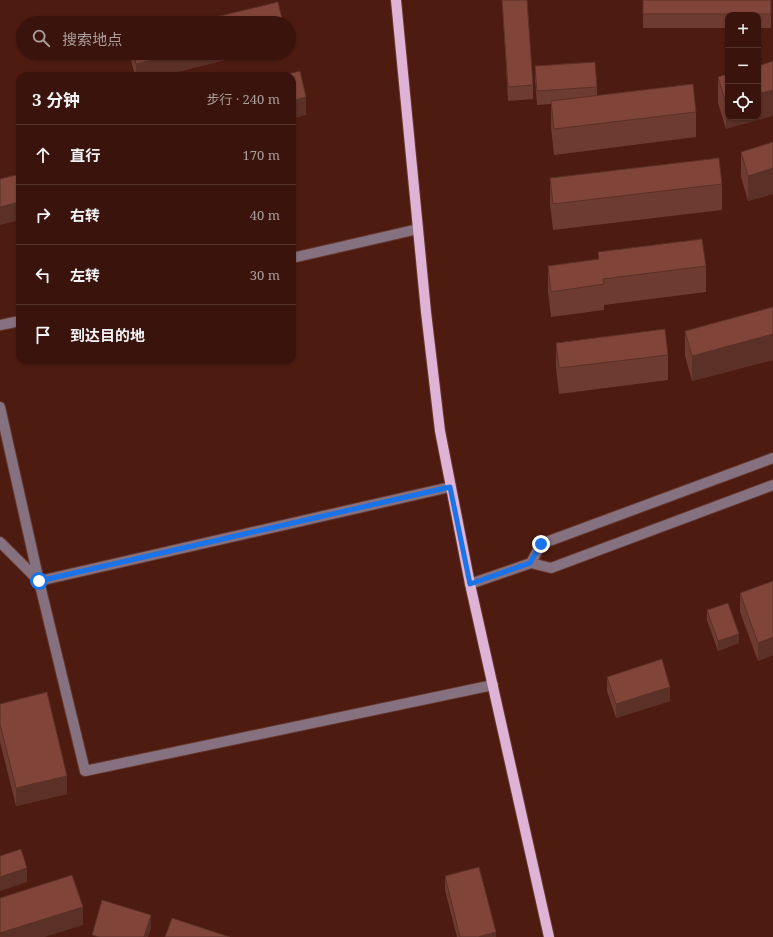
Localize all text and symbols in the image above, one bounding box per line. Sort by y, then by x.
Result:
map controls [725,12,761,120]
button: + [725,12,761,48]
search box [16,16,296,60]
icon: search [30,27,52,49]
text: 搜索地点 [62,29,122,49]
button: − [725,48,761,84]
button: locate [725,84,761,120]
text: 3 分钟 [32,88,80,111]
text: 步行 · 240 m [207,90,280,108]
icon: ahead [32,144,54,166]
text: 直行 [70,145,100,165]
text: 170 m [243,146,280,164]
icon: right [32,204,54,226]
text: 右转 [70,205,100,225]
text: 40 m [250,206,280,224]
icon: left [32,264,54,286]
text: 左转 [70,265,100,285]
text: 30 m [250,266,280,284]
icon: arrive [32,324,54,346]
text: 到达目的地 [70,325,145,345]
route end [532,535,550,553]
route start [30,572,48,590]

